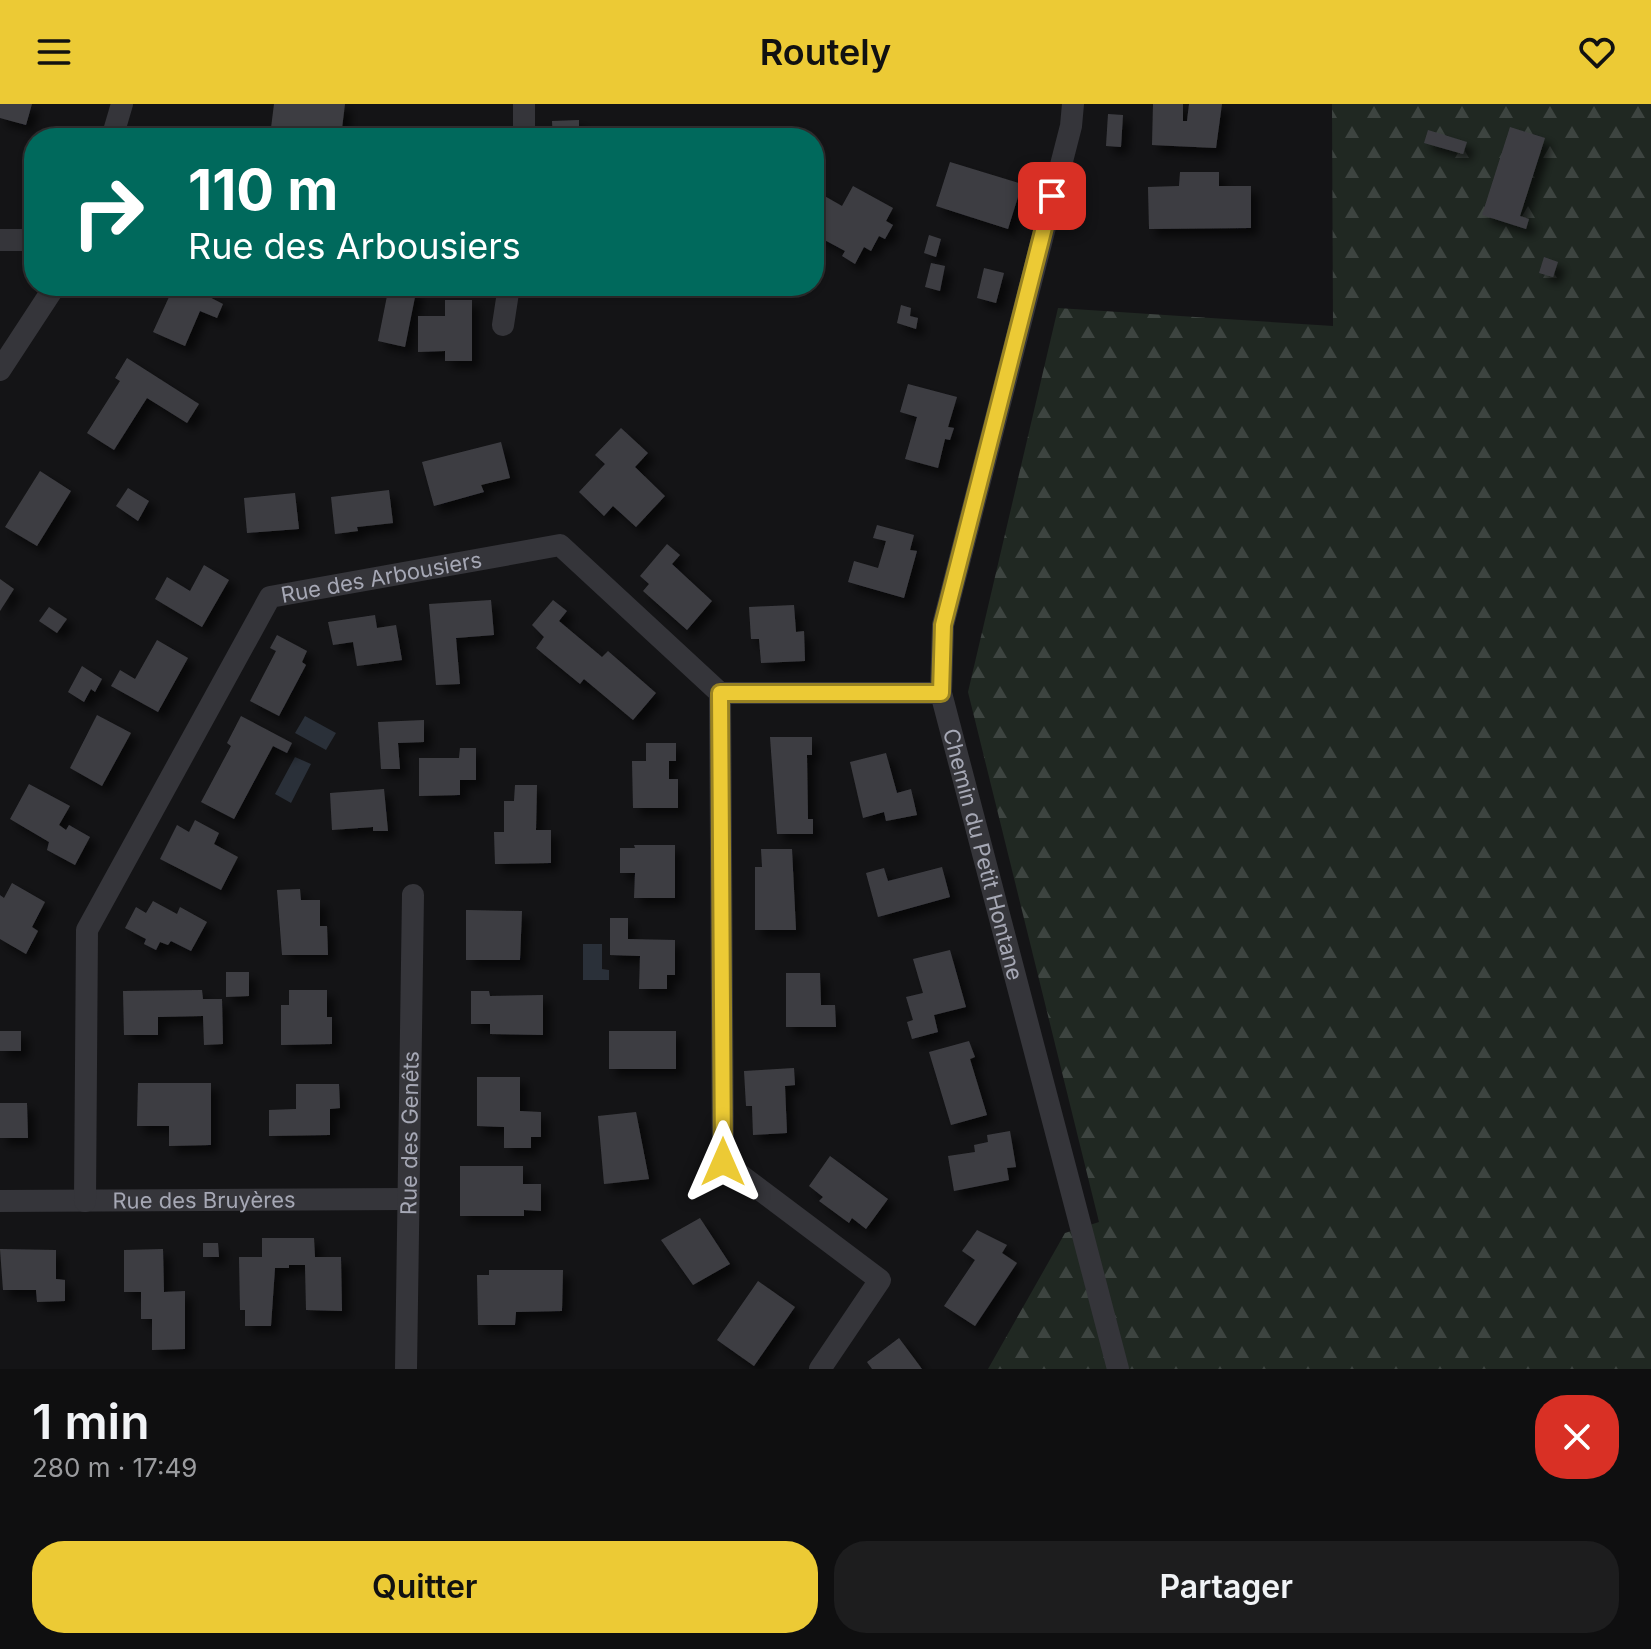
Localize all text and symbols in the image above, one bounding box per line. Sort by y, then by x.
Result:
icon: menu [32,30,76,74]
text: Routely [760,30,891,74]
icon: heart [1575,30,1619,74]
text: 110 m [188,156,338,224]
icon: right [56,160,160,264]
pin [1018,162,1086,230]
icon: arrive [1030,174,1074,218]
text: Rue des Arbousiers [188,224,521,268]
street label: Rue des Arbousiers [279,546,484,608]
street label: Chemin du Petit Hontane [938,726,1029,983]
street label: Rue des Genêts [395,1051,424,1215]
position arrow [681,1120,765,1204]
street label: Rue des Bruyères [112,1187,296,1213]
text: 1 min [32,1392,150,1451]
button: close [1535,1395,1619,1479]
text: 280 m · 17:49 [32,1452,197,1483]
button: Quitter [32,1541,818,1633]
button: Partager [834,1541,1619,1633]

